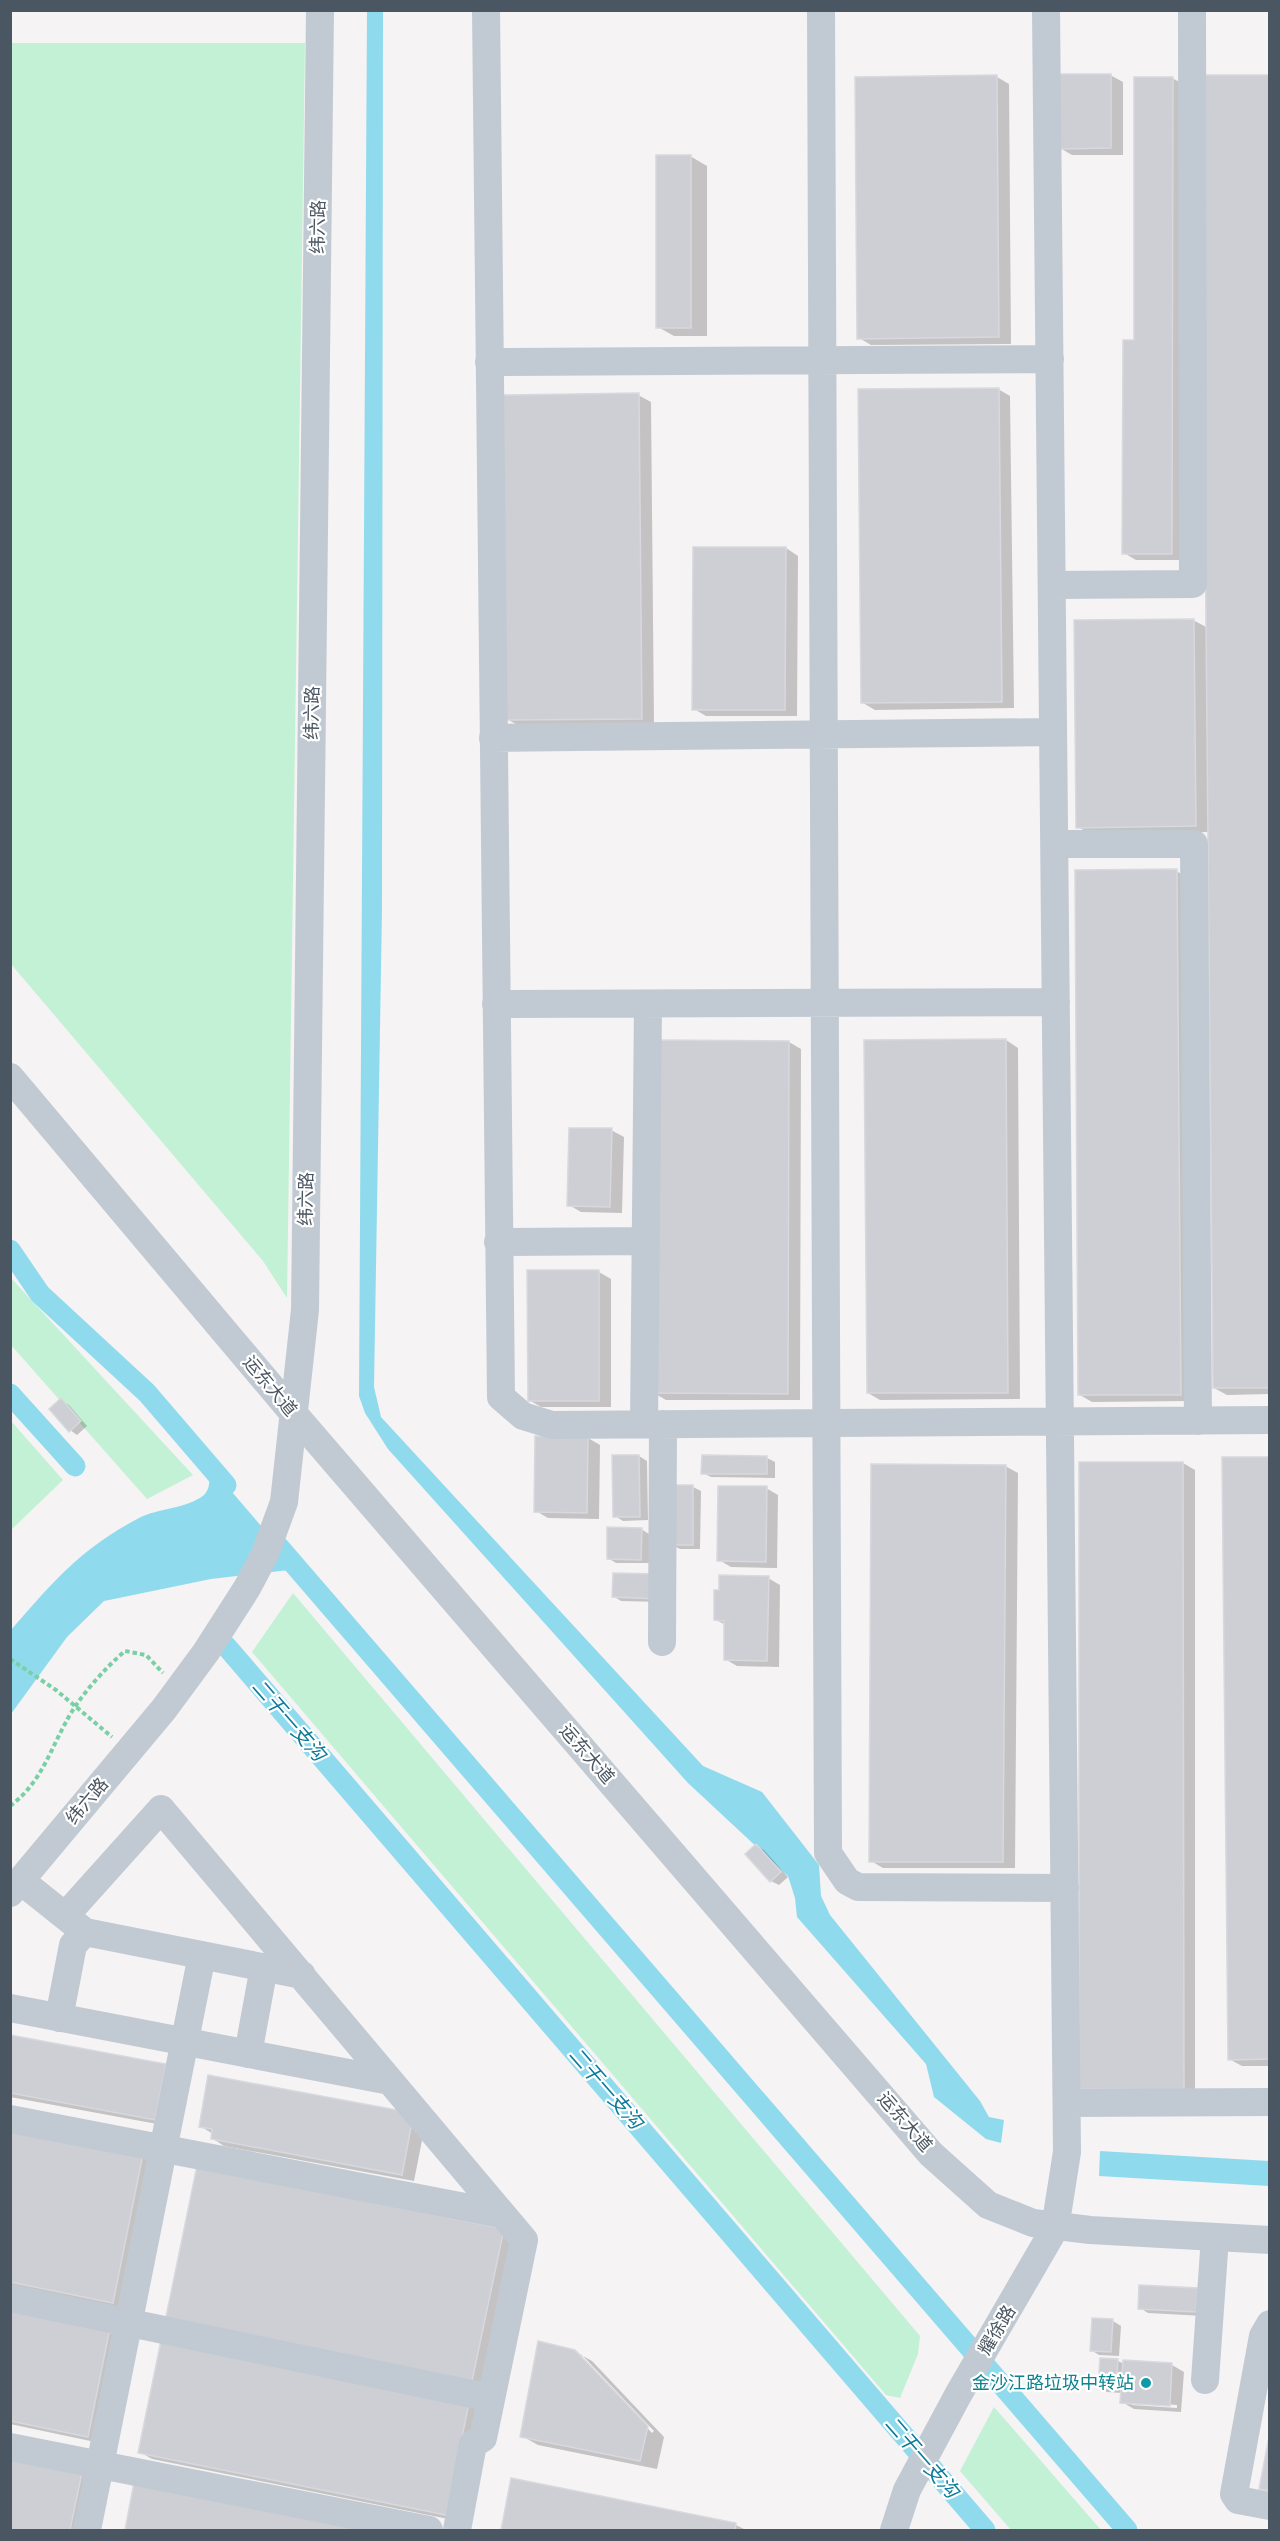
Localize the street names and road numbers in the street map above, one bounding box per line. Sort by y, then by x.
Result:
street label: 纬六路 [307,200,329,254]
street label: 纬六路 [301,686,323,740]
street label: 纬六路 [295,1172,317,1226]
street label: 运东大道 [238,1351,302,1421]
street label: 运东大道 [555,1720,619,1788]
street label: 纬六路 [61,1773,113,1829]
street label: 运东大道 [873,2088,937,2156]
street label: 耀徐路 [974,2301,1020,2359]

